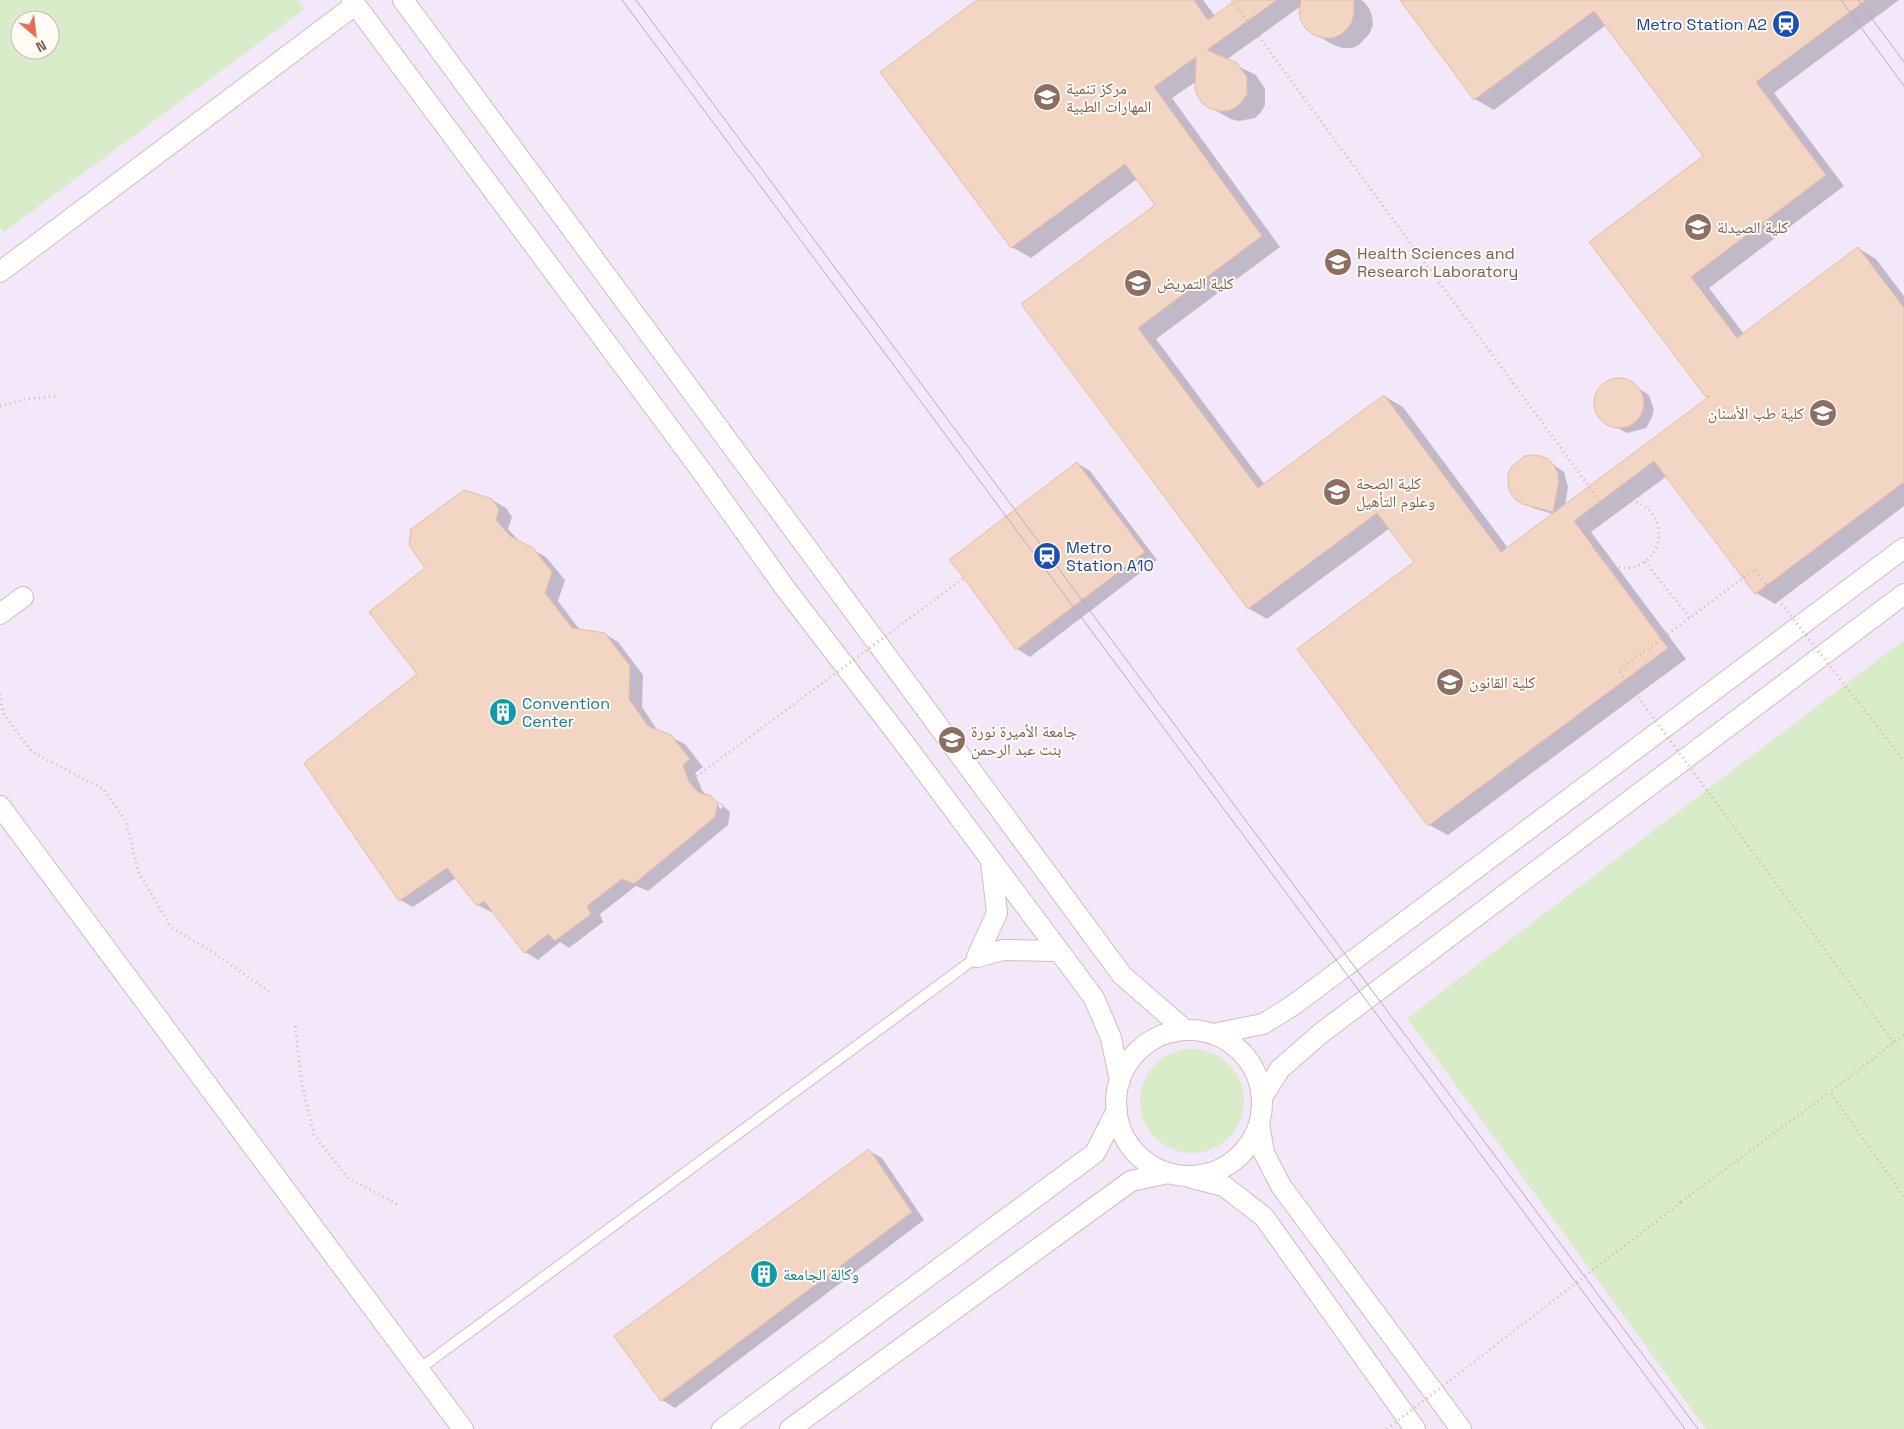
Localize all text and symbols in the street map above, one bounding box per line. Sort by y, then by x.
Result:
station icon: Metro Station A2 [1771,9,1801,39]
north arrow [10,10,60,60]
place label: Metro Station A2 [1636,14,1767,35]
text: N [33,36,49,57]
place label: مركز تنمية المهارات الطبية [1066,78,1151,117]
school or university icon: مركز تنمية المهارات الطبية [1032,82,1062,112]
school or university icon: كلية الصيدلة [1683,212,1713,242]
place label: كلية الصيدلة [1717,217,1789,238]
place label: Health Sciences and Research Laboratory [1357,243,1518,282]
school or university icon: Health Sciences and Research Laboratory [1323,247,1353,277]
school or university icon: كلية التمريض [1123,268,1153,298]
place label: كلية التمريض [1157,273,1234,294]
school or university icon: كلية طب الأسنان [1808,398,1838,428]
place label: كلية طب الأسنان [1708,403,1804,424]
place label: كلية الصحة وعلوم التأهيل [1356,473,1435,512]
school or university icon: كلية الصحة وعلوم التأهيل [1322,477,1352,507]
place label: Metro Station A10 [1066,537,1154,576]
station icon: Metro Station A10 [1032,541,1062,571]
school or university icon: كلية القانون [1435,667,1465,697]
place label: كلية القانون [1469,672,1536,693]
place label: Convention Center [522,693,610,732]
building icon: Convention Center [488,697,518,727]
place label: جامعة الأميرة نورة بنت عبد الرحمن [971,721,1077,760]
school or university icon: جامعة الأميرة نورة بنت عبد الرحمن [937,725,967,755]
building icon: وكالة الجامعة [749,1259,779,1289]
place label: وكالة الجامعة [783,1264,859,1285]

